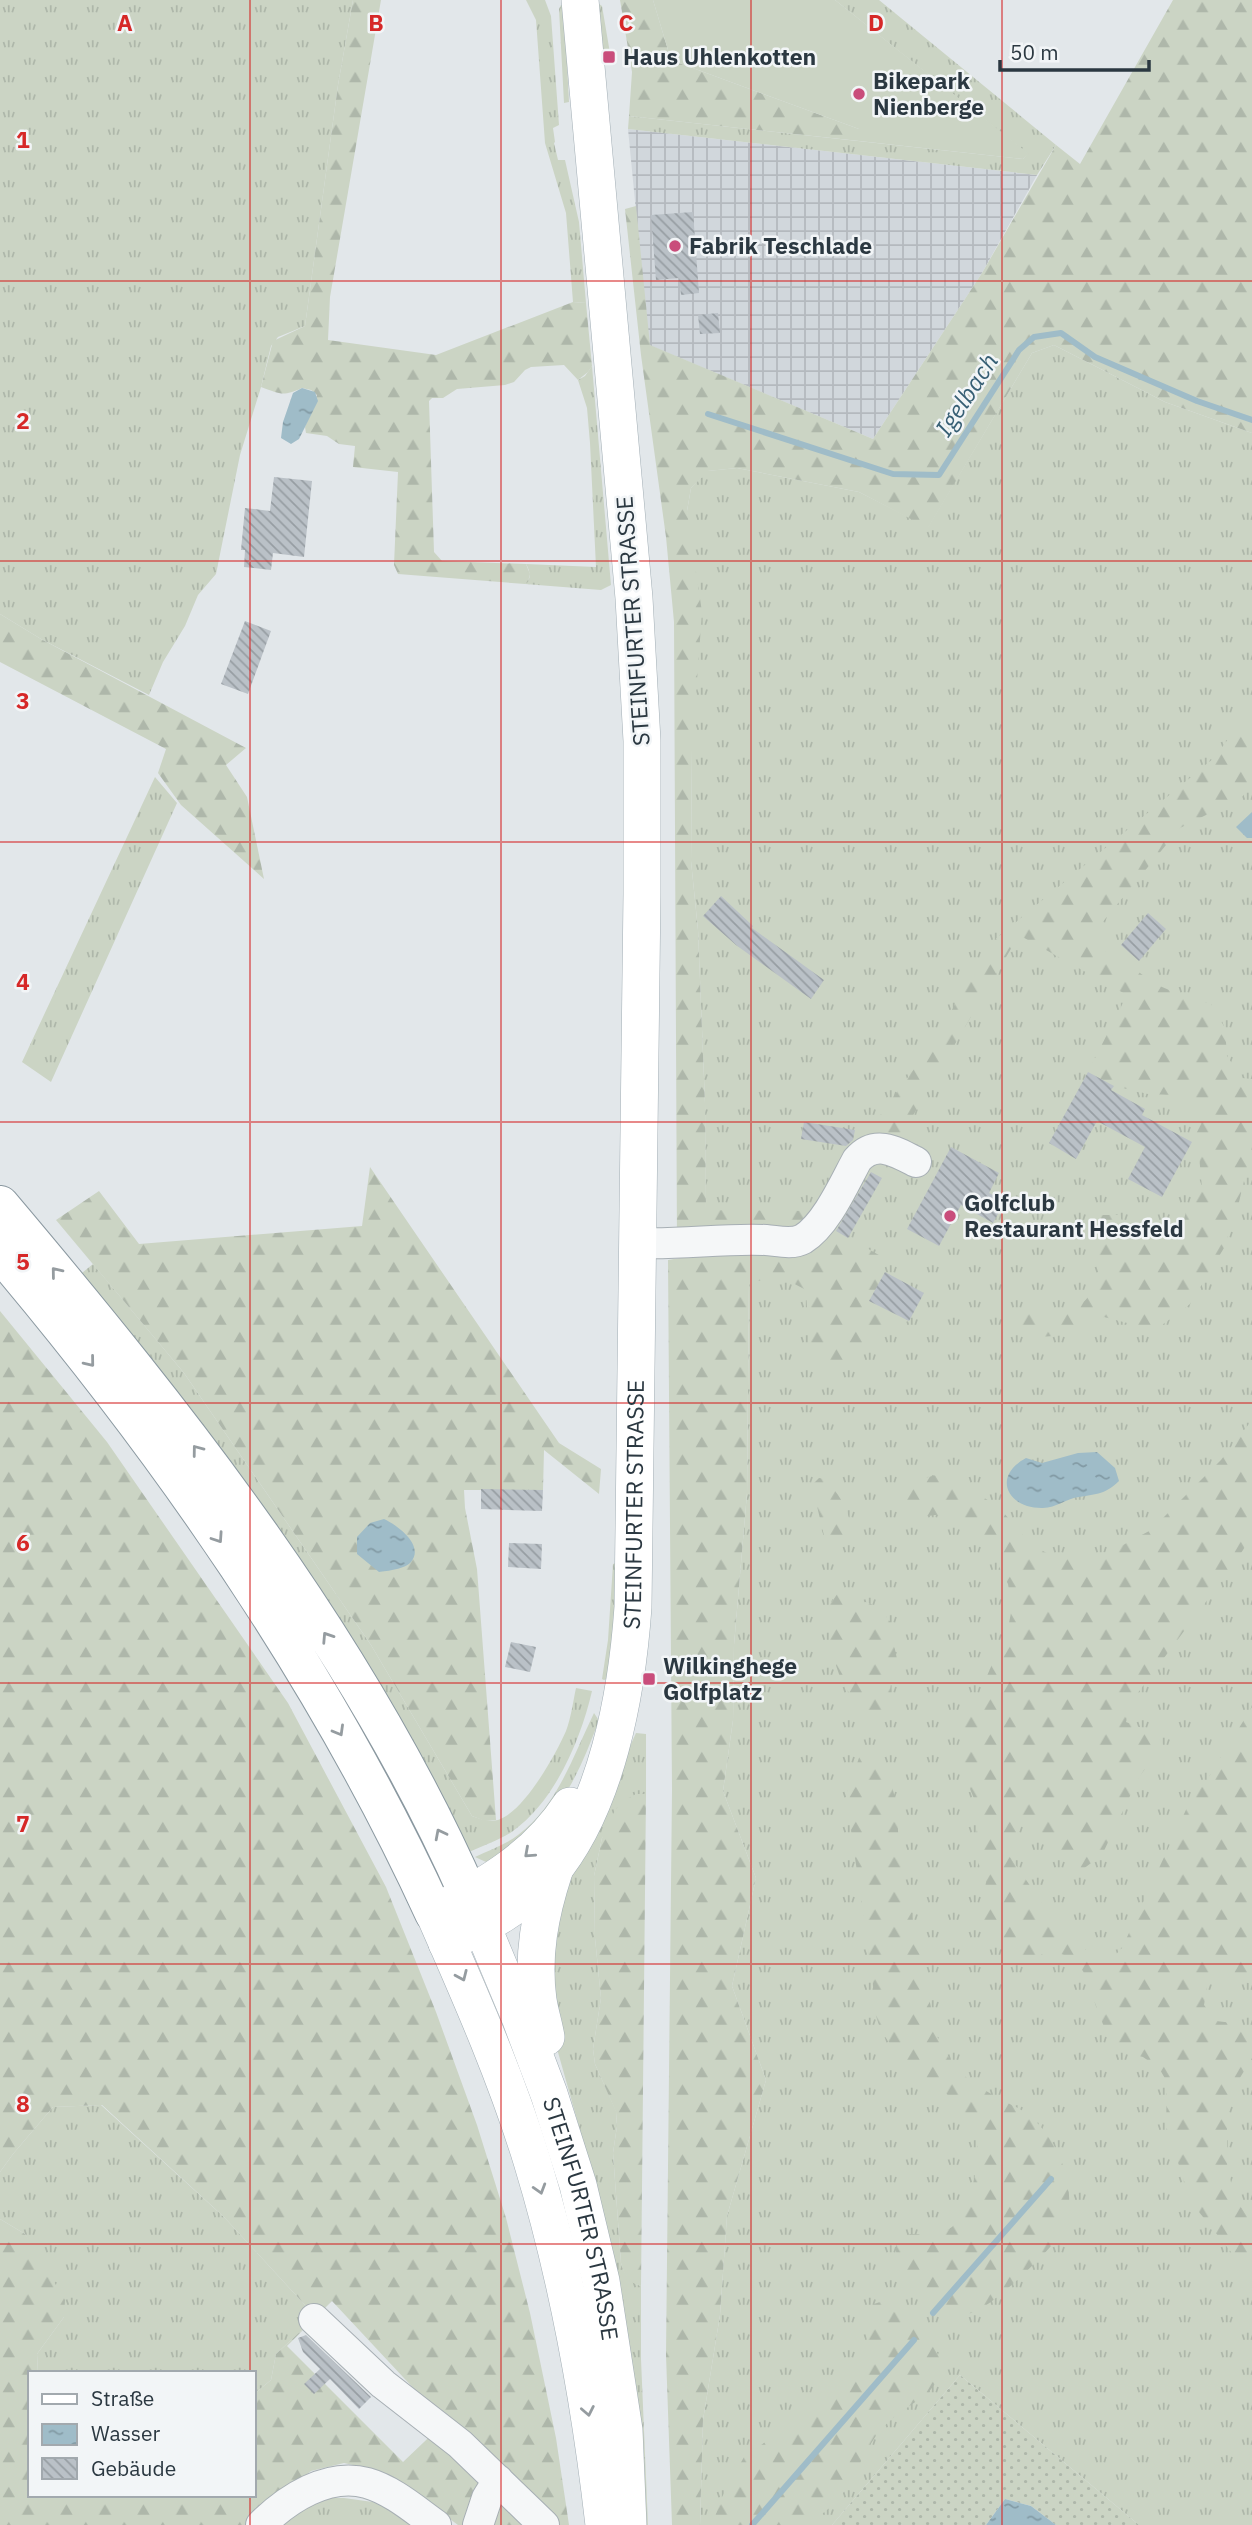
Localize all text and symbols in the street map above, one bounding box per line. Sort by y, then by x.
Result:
text: A [117,7,133,37]
text: B [368,7,384,37]
text: C [619,7,634,37]
text: D [868,7,884,37]
scale bar [1000,28,1149,72]
text: 50 m [1010,38,1059,66]
place label: Haus Uhlenkotten [623,41,816,71]
marker: Haus Uhlenkotten [601,49,617,65]
place label: Bikepark Nienberge [873,65,984,121]
marker: Bikepark Nienberge [851,86,867,102]
text: 1 [16,124,30,154]
place label: Fabrik Teschlade [689,230,872,260]
marker: Fabrik Teschlade [667,238,683,254]
water label: Igelbach [927,347,1005,442]
text: 2 [16,405,30,435]
street label: STEINFURTER STRASSE [608,495,656,747]
text: 3 [16,685,30,715]
text: 4 [16,966,30,996]
place label: Golfclub Restaurant Hessfeld [964,1187,1184,1243]
marker: Golfclub Restaurant Hessfeld [942,1208,958,1224]
text: 5 [16,1246,30,1276]
one-way arrow [51,1267,64,1279]
one-way arrow [81,1354,94,1366]
street label: STEINFURTER STRASSE [615,1379,650,1631]
one-way arrow [192,1446,205,1458]
text: 6 [16,1527,30,1557]
one-way arrow [210,1530,222,1543]
one-way arrow [322,1631,335,1644]
place label: Wilkinghege Golfplatz [663,1650,797,1706]
marker: Wilkinghege Golfplatz [641,1671,657,1687]
one-way arrow [331,1723,344,1736]
text: 7 [16,1808,30,1838]
one-way arrow [435,1829,449,1841]
one-way arrow [524,1845,537,1857]
one-way arrow [454,1969,468,1981]
text: 8 [16,2088,30,2118]
street label: STEINFURTER STRASSE [537,2093,626,2342]
one-way arrow [532,2183,547,2195]
legend [28,2371,256,2497]
text: Straße [91,2384,154,2412]
one-way arrow [580,2405,595,2417]
text: Wasser [91,2419,161,2447]
text: Gebäude [91,2454,176,2482]

